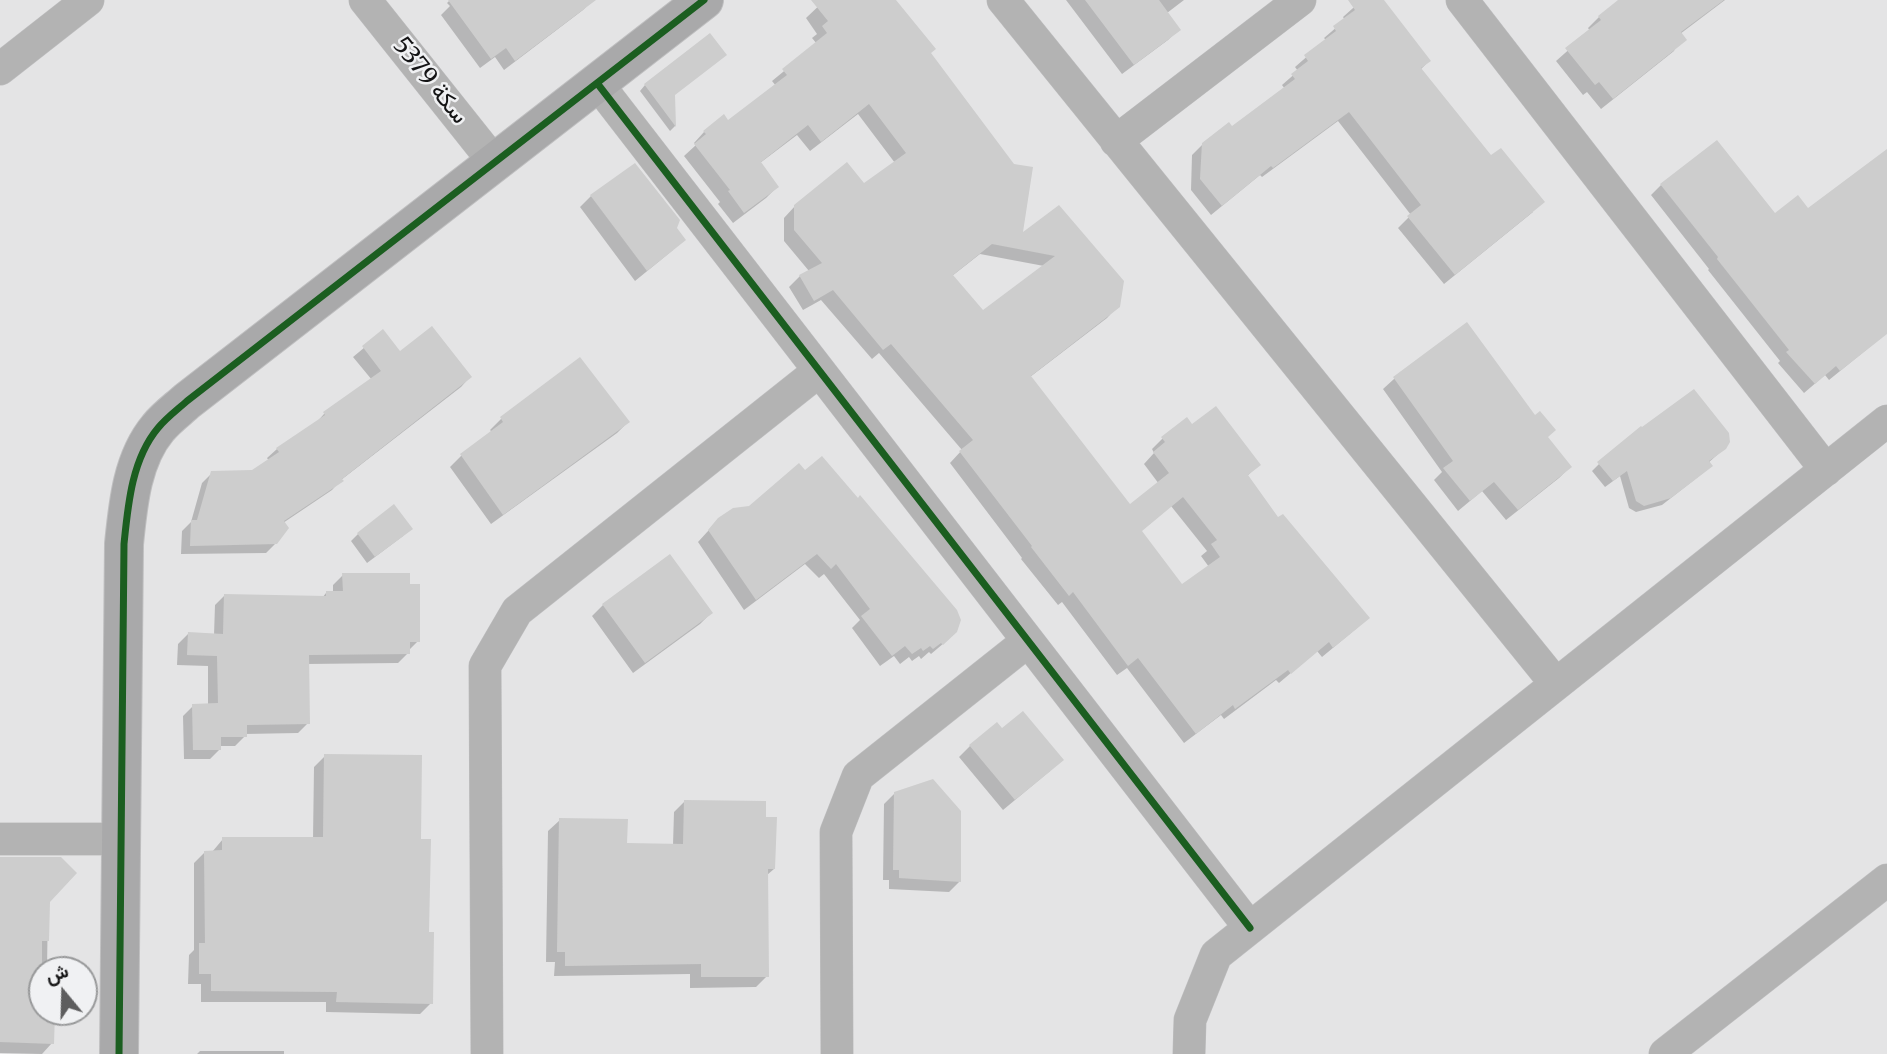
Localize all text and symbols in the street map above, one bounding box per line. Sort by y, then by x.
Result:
street label: سكة 5379 [386,32,474,130]
north arrow [28,956,98,1026]
text: ش [42,958,72,988]

